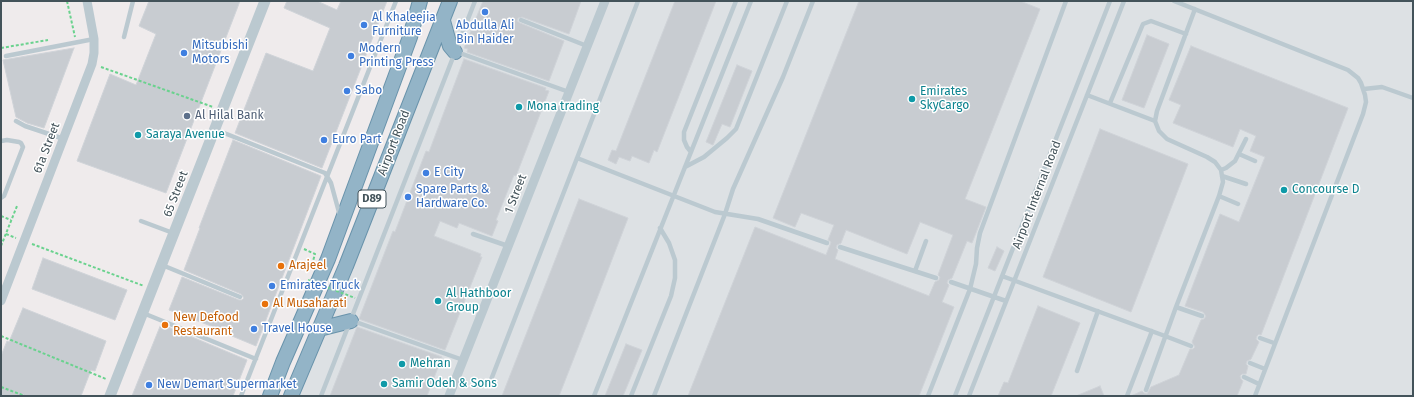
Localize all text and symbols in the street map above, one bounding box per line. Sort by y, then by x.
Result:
marker: Abdulla Ali Bin Haider [480,7,490,17]
place label: Al Khaleejia Furniture [372,11,436,39]
place label: Abdulla Ali Bin Haider [456,19,514,47]
marker: Al Khaleejia Furniture [359,20,369,30]
place label: Mitsubishi Motors [192,39,248,67]
place label: Modern Printing Press [359,42,434,70]
marker: Mitsubishi Motors [179,48,189,58]
marker: Modern Printing Press [346,51,356,61]
place label: Sabo [355,84,382,98]
place label: Emirates SkyCargo [920,85,969,113]
marker: Sabo [342,86,352,96]
marker: Emirates SkyCargo [907,94,917,104]
place label: Mona trading [527,100,599,114]
marker: Mona trading [514,102,524,112]
street label: Airport Road [375,108,413,178]
place label: Al Hilal Bank [195,109,264,123]
marker: Al Hilal Bank [182,111,192,121]
street label: 61a Street [31,121,63,175]
place label: Saraya Avenue [146,128,225,142]
marker: Saraya Avenue [133,130,143,140]
place label: Euro Part [332,133,381,147]
marker: Euro Part [319,135,329,145]
street label: Airport Internal Road [1010,139,1064,251]
place label: E City [434,166,464,180]
marker: E City [421,168,431,178]
street label: 65 Street [161,169,191,219]
street label: 1 Street [502,172,530,216]
place label: Spare Parts & Hardware Co. [416,183,489,211]
place label: Concourse D [1292,183,1360,197]
marker: Concourse D [1279,185,1289,195]
road number: D89 [358,190,386,208]
marker: Spare Parts & Hardware Co. [403,192,413,202]
place label: Arajeel [289,259,326,273]
marker: Arajeel [276,261,286,271]
place label: Emirates Truck [280,279,360,293]
marker: Emirates Truck [267,281,277,291]
place label: Al Hathboor Group [446,287,511,315]
marker: Al Hathboor Group [433,296,443,306]
place label: Al Musaharati [273,297,347,311]
marker: Al Musaharati [260,299,270,309]
place label: New Defood Restaurant [173,311,239,339]
marker: New Defood Restaurant [160,320,170,330]
place label: Travel House [262,322,332,336]
marker: Travel House [249,324,259,334]
place label: Mehran [410,357,451,371]
marker: Mehran [397,359,407,369]
place label: Samir Odeh & Sons [392,377,497,391]
place label: New Demart Supermarket [157,378,297,392]
marker: Samir Odeh & Sons [379,379,389,389]
marker: New Demart Supermarket [144,380,154,390]

